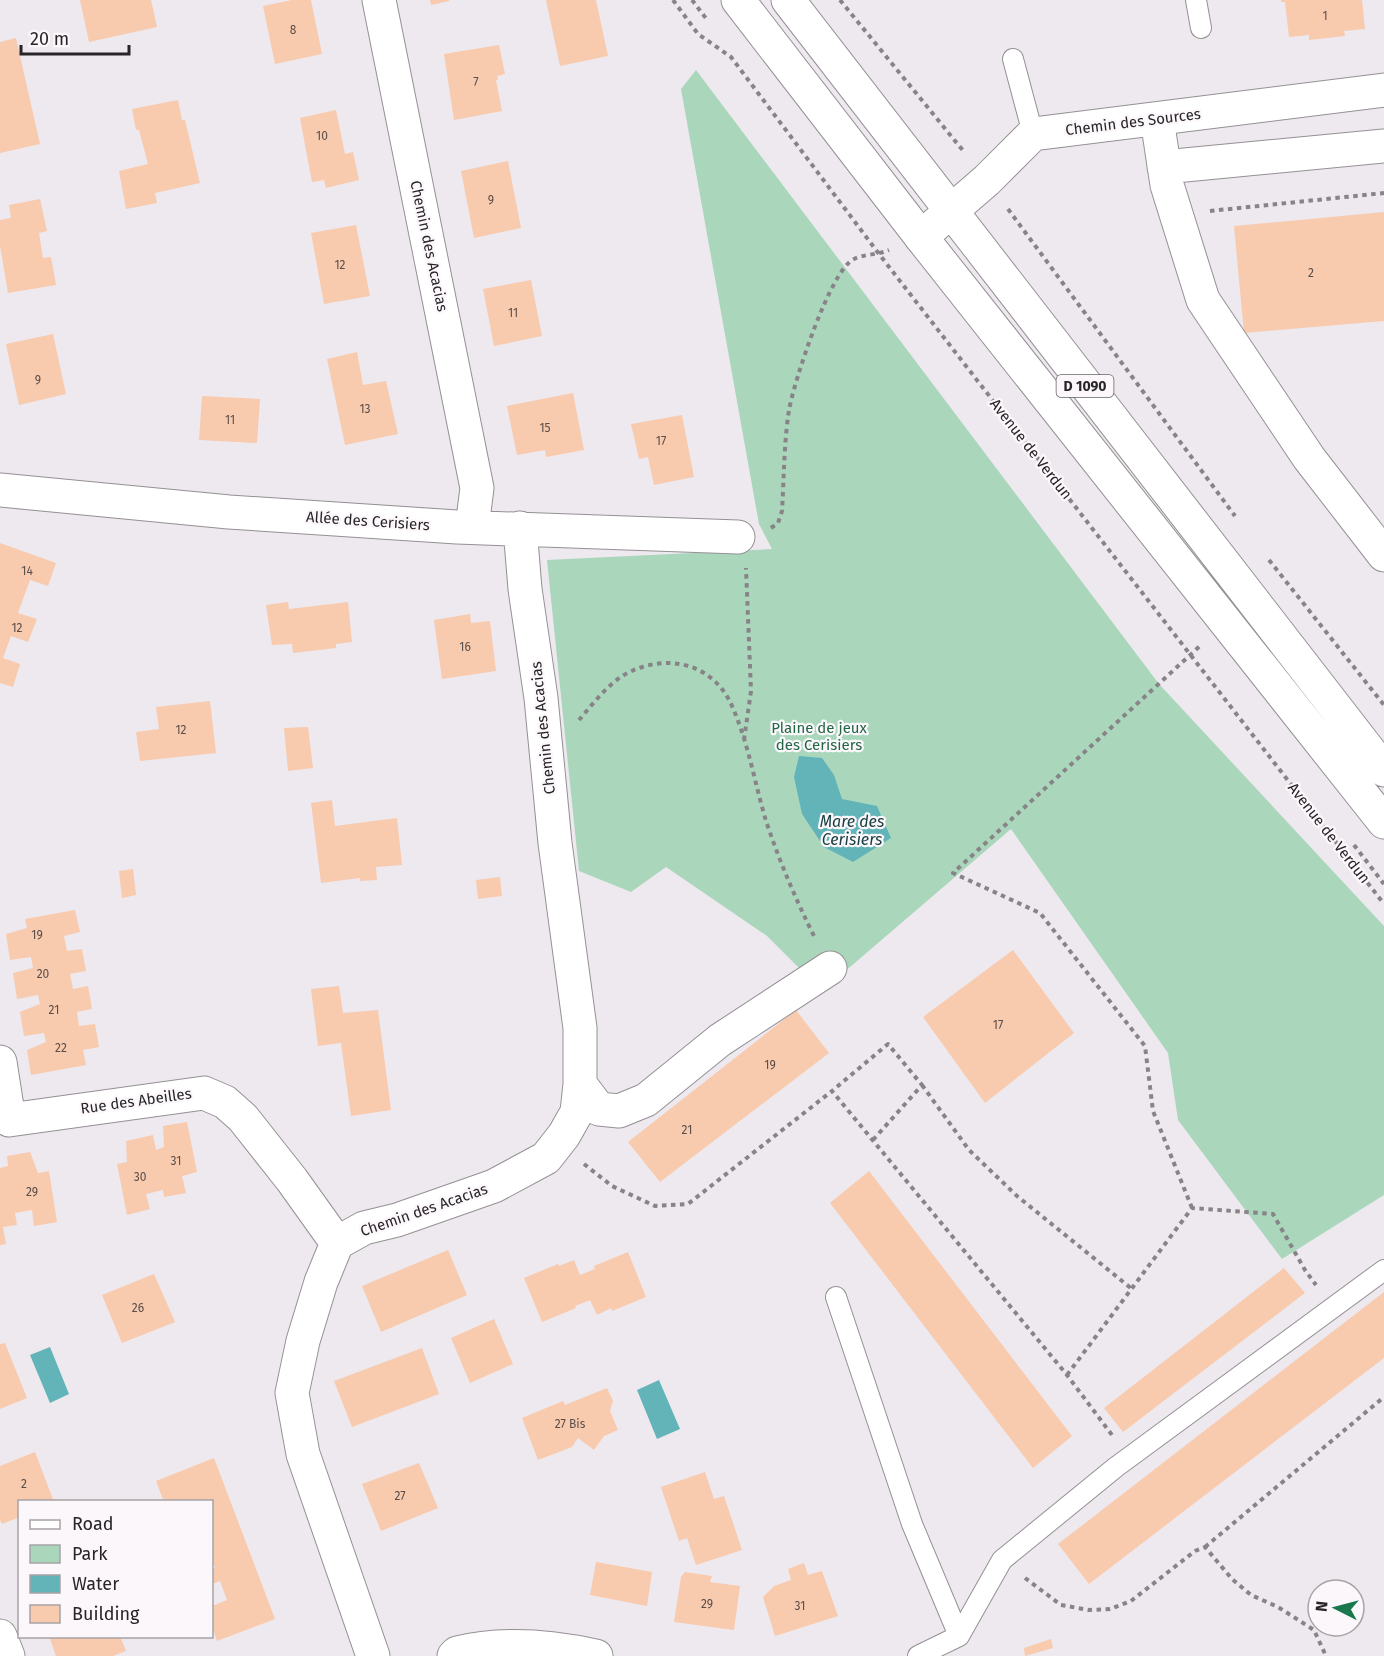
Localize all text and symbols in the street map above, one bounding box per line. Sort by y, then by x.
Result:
house number: 1 [1322,9,1328,23]
scale bar [21,18,129,56]
house number: 8 [290,23,297,37]
text: 20 m [30,28,69,50]
house number: 7 [473,75,479,89]
street label: Chemin des Sources [1064,105,1202,139]
house number: 10 [316,129,328,143]
street label: Chemin des Acacias [406,179,452,313]
house number: 9 [488,193,494,207]
house number: 12 [334,258,346,272]
house number: 2 [1308,266,1314,280]
house number: 11 [508,306,518,320]
house number: 9 [35,373,41,387]
road number: D 1090 [1056,375,1114,397]
street label: Avenue de Verdun [986,395,1076,503]
house number: 13 [359,402,371,416]
house number: 11 [225,413,235,427]
house number: 15 [539,421,551,435]
house number: 17 [656,434,666,448]
street label: Allée des Cerisiers [305,508,431,534]
house number: 14 [21,564,33,578]
house number: 12 [11,621,23,635]
house number: 16 [459,640,471,654]
street label: Chemin des Acacias [527,661,559,795]
park label: Plaine de jeux des Cerisiers [771,719,868,754]
house number: 12 [175,723,187,737]
street label: Avenue de Verdun [1284,779,1374,887]
water label: Mare des Cerisiers [820,812,884,849]
house number: 19 [31,928,43,942]
house number: 20 [37,967,50,981]
house number: 21 [49,1003,59,1017]
house number: 17 [993,1018,1003,1032]
house number: 22 [55,1041,67,1055]
house number: 19 [764,1058,776,1072]
street label: Rue des Abeilles [79,1084,193,1118]
house number: 21 [682,1123,692,1137]
house number: 31 [171,1154,181,1168]
house number: 30 [134,1170,147,1184]
street label: Chemin des Acacias [358,1180,490,1240]
house number: 29 [26,1185,38,1199]
house number: 26 [132,1301,144,1315]
house number: 27 Bis [555,1417,586,1431]
house number: 2 [21,1477,27,1491]
house number: 27 [394,1489,406,1503]
legend [18,1500,213,1638]
text: Road [72,1513,114,1535]
text: Park [72,1543,108,1565]
text: Water [72,1573,119,1595]
north arrow [1306,1578,1366,1638]
house number: 29 [701,1597,713,1611]
house number: 31 [795,1599,805,1613]
text: N [1312,1600,1332,1613]
text: Building [72,1603,140,1625]

